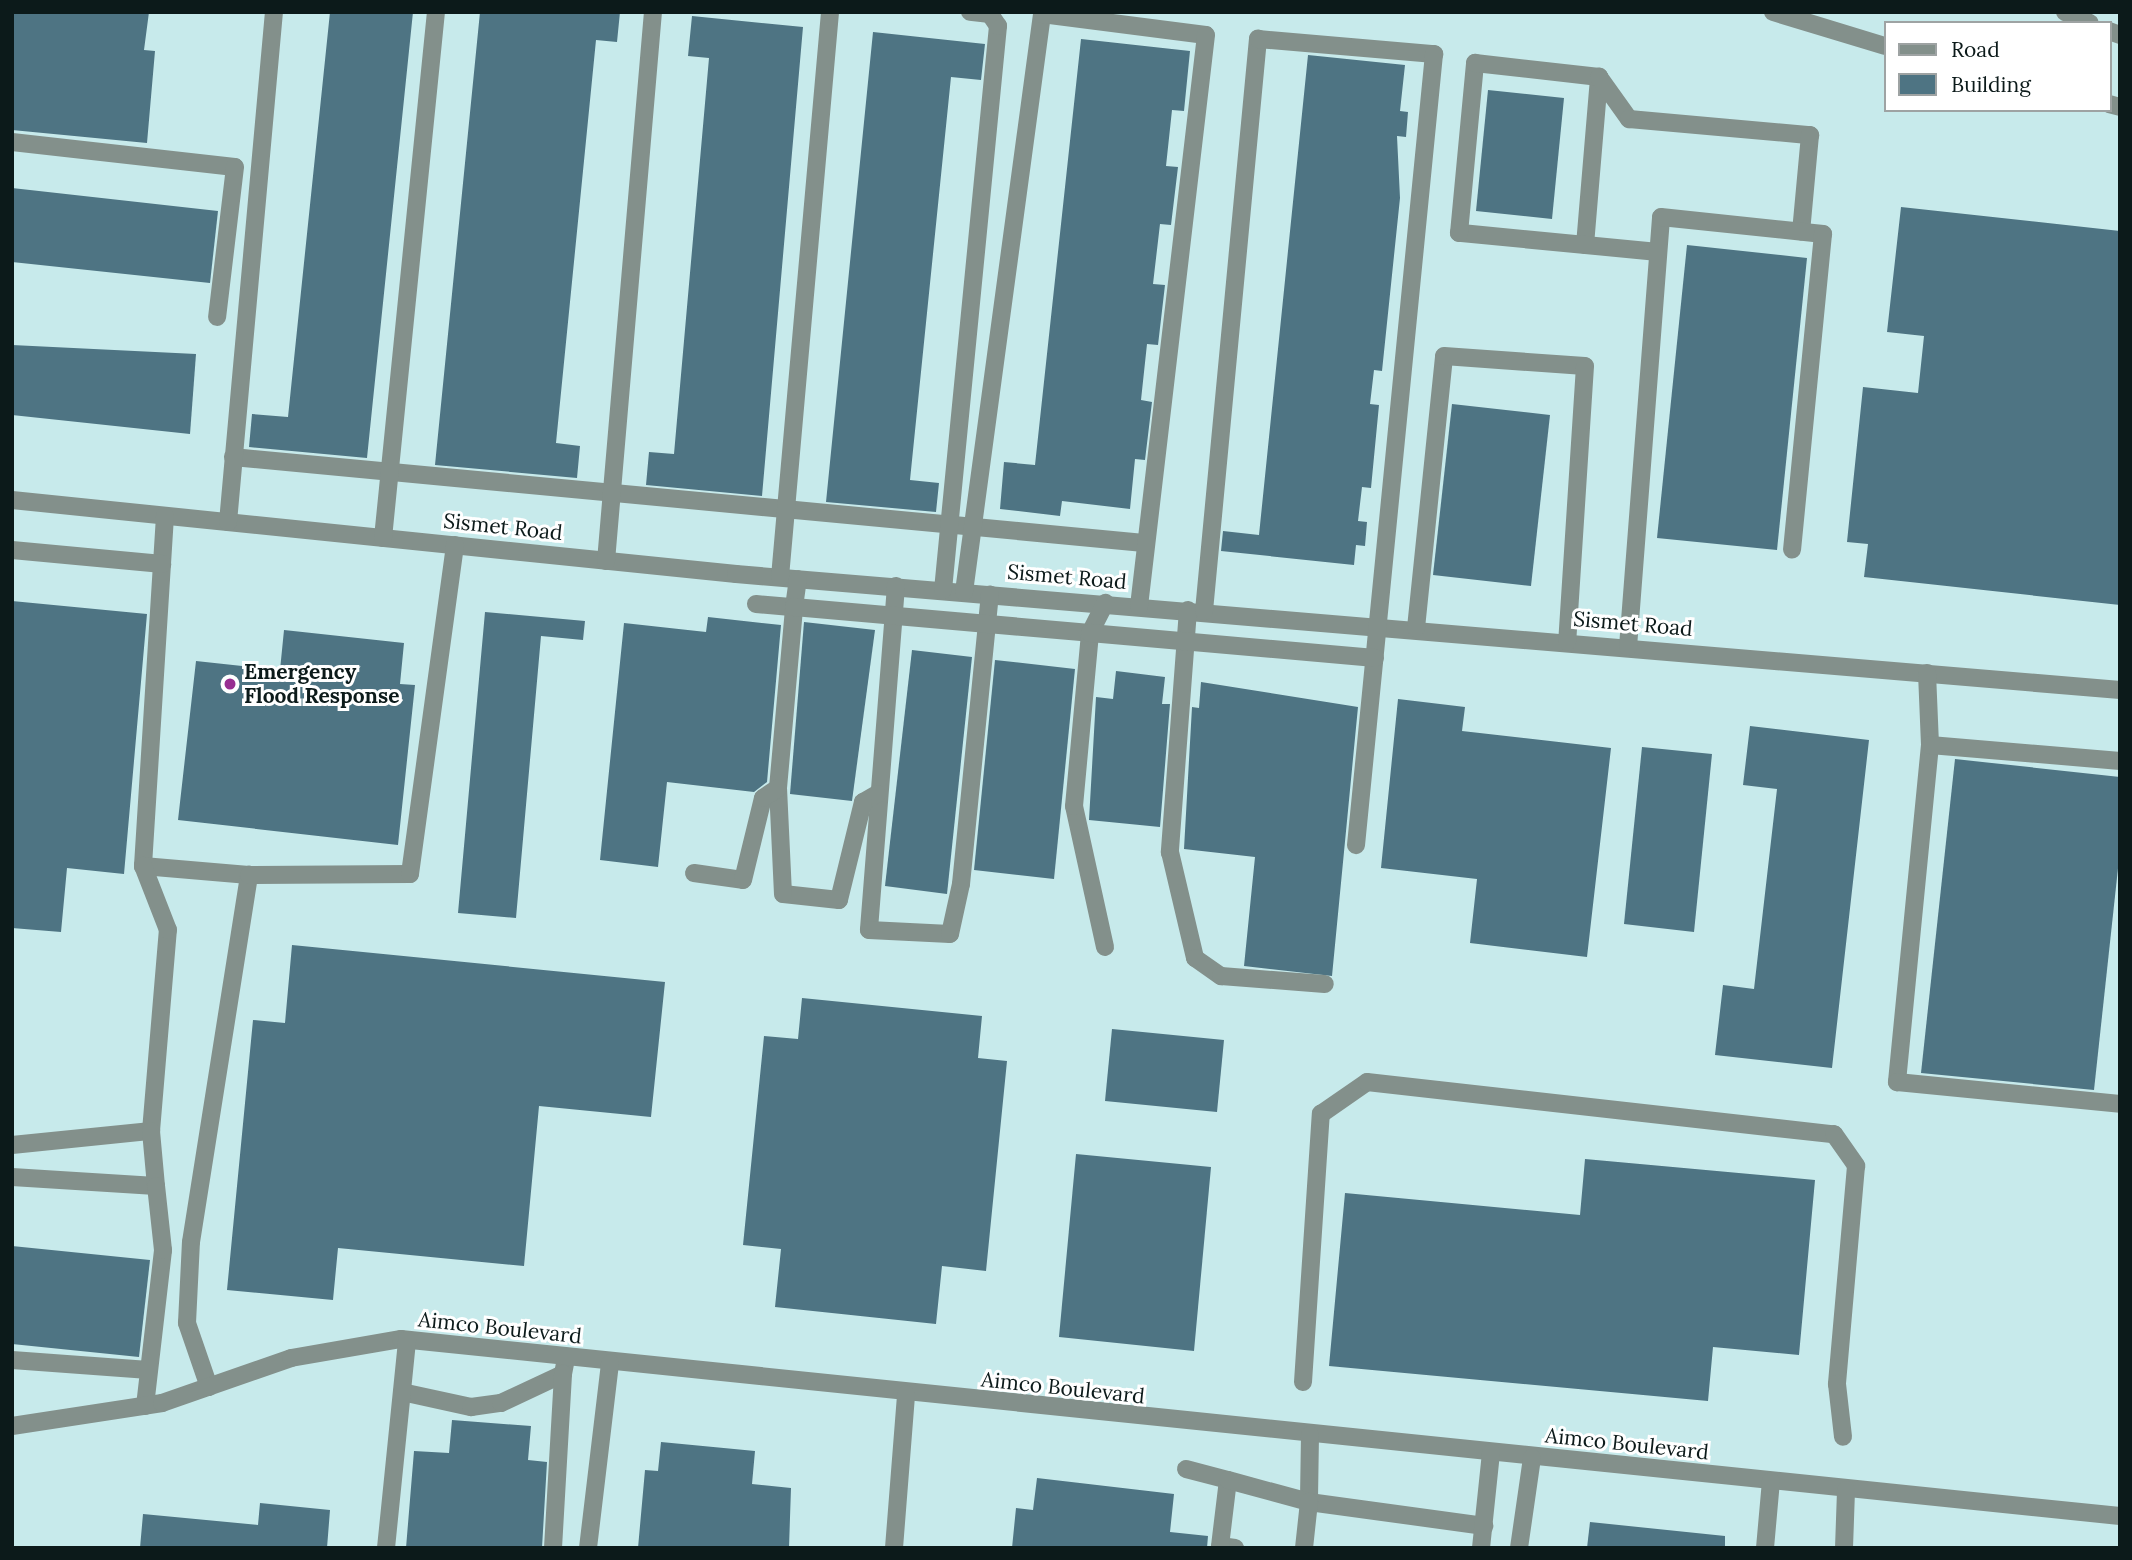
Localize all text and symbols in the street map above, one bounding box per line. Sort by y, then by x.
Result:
legend [1884,21,2111,112]
text: Road [1951,36,2000,63]
text: Building [1951,71,2031,98]
street label: Sismet Road [442,508,564,546]
street label: Sismet Road [1006,559,1128,595]
street label: Sismet Road [1572,606,1694,642]
place label: Emergency Flood Response [244,659,399,709]
marker: Emergency Flood Response [222,676,238,692]
street label: Aimco Boulevard [417,1307,583,1349]
street label: Aimco Boulevard [980,1367,1146,1409]
street label: Aimco Boulevard [1544,1423,1710,1465]

